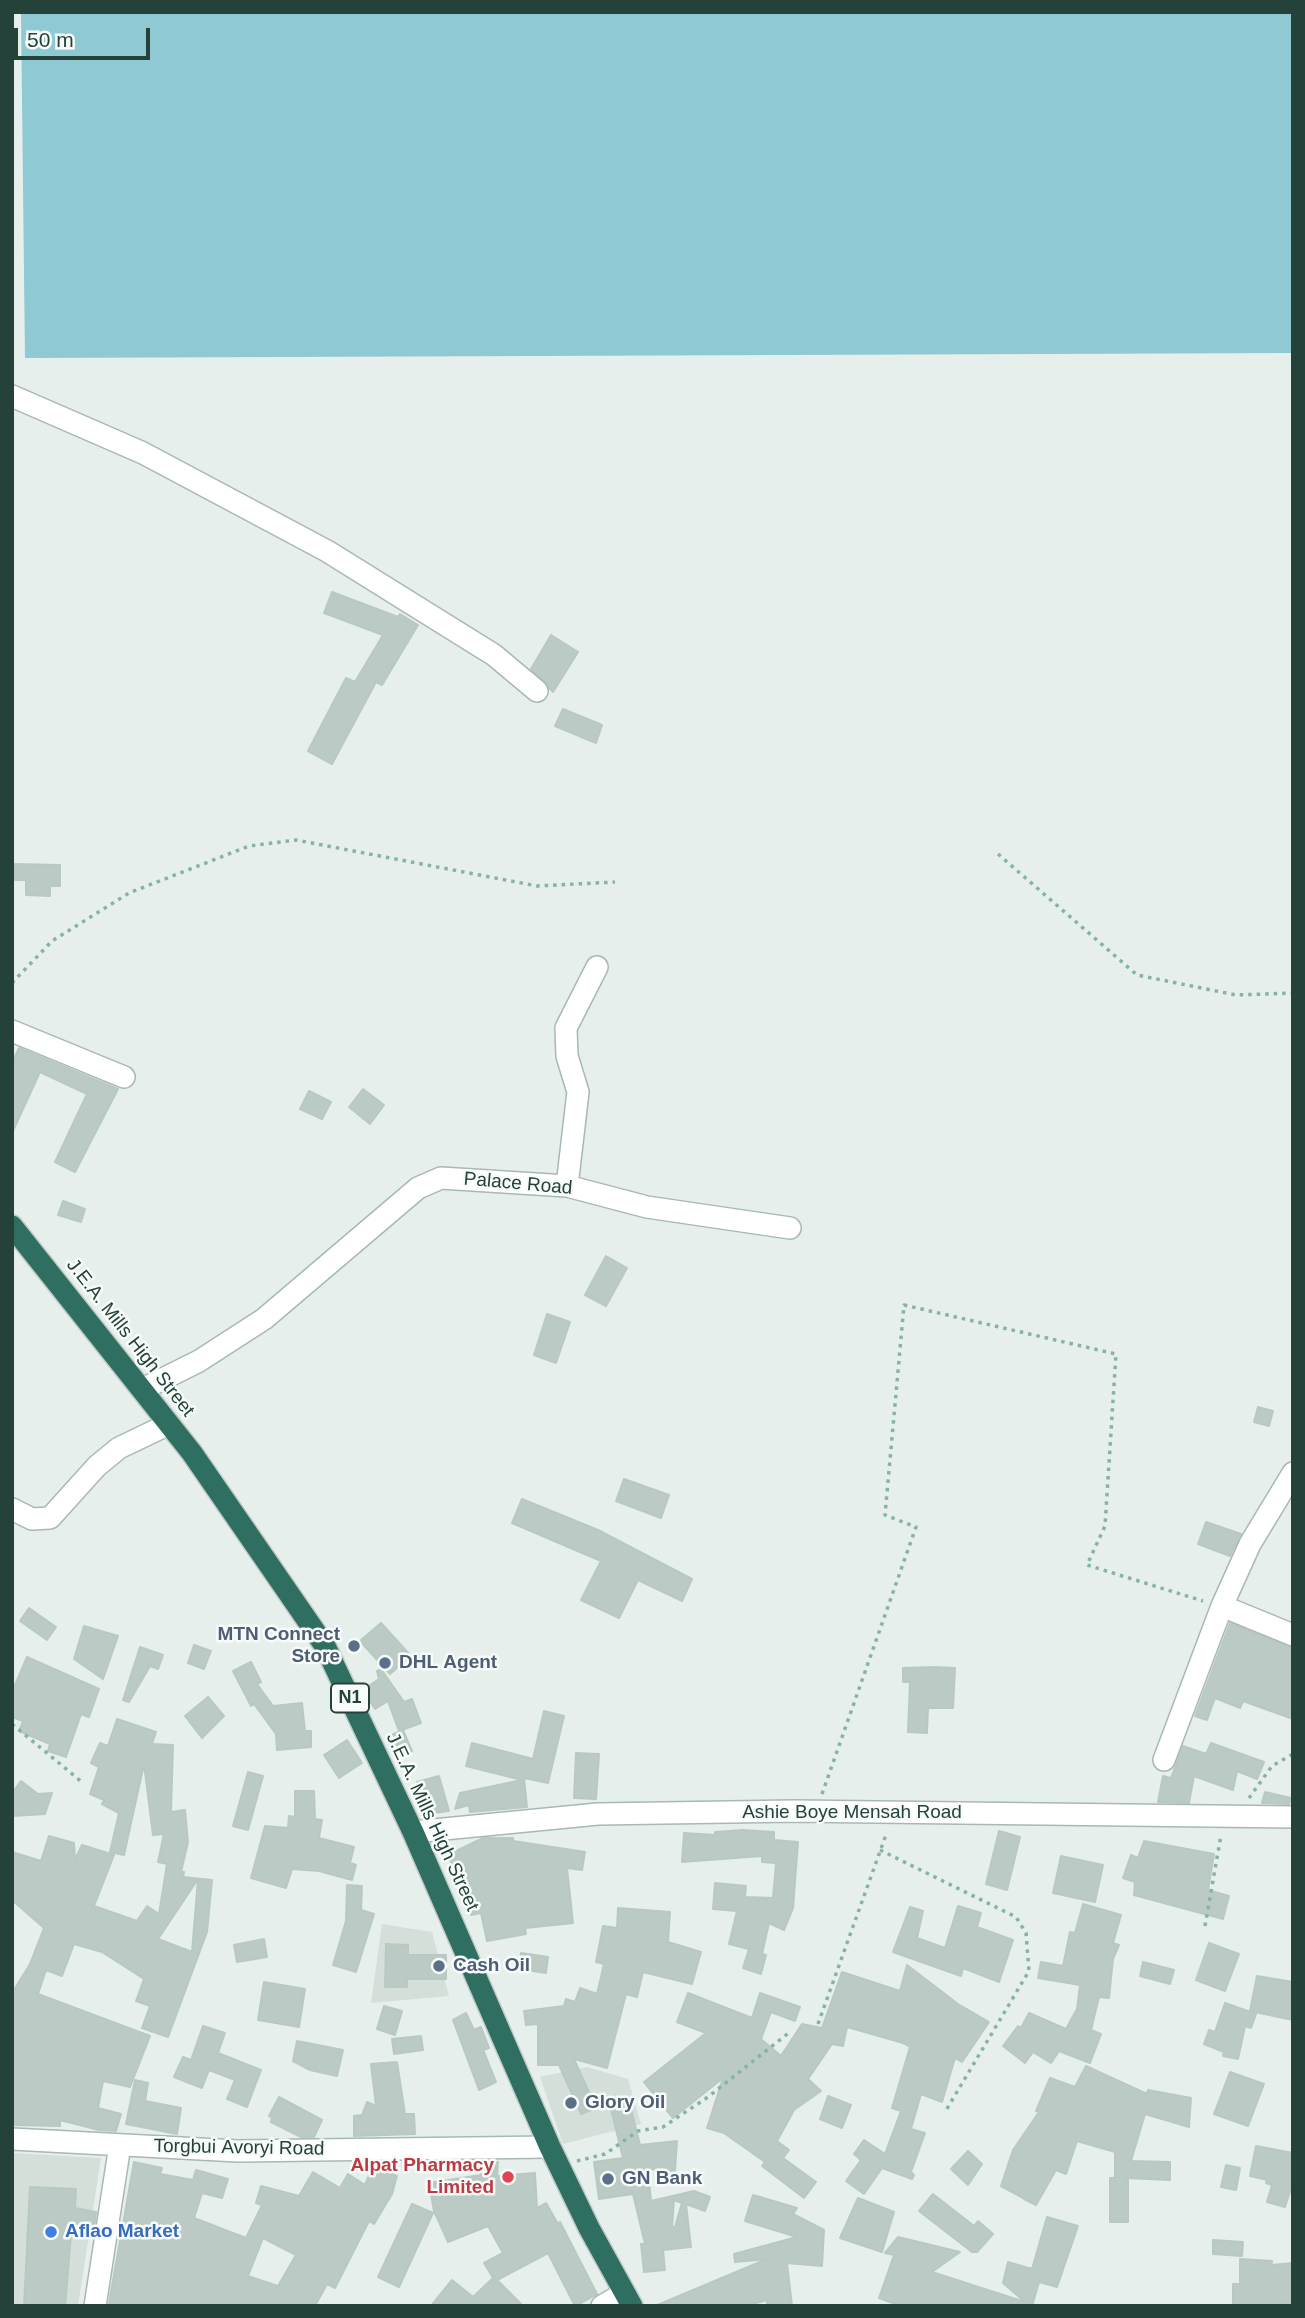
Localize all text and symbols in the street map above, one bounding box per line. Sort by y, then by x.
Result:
scale bar [18,14,154,58]
text: 50 m [27,28,74,51]
street label: Palace Road [463,1168,573,1200]
street label: J.E.A. Mills High Street [61,1254,199,1422]
place label: MTN Connect Store [218,1624,340,1668]
marker: MTN Connect Store [346,1638,362,1654]
place label: DHL Agent [399,1652,497,1674]
marker: DHL Agent [377,1655,393,1671]
road number: N1 [331,1684,369,1713]
street label: J.E.A. Mills High Street [381,1729,483,1915]
street label: Ashie Boye Mensah Road [742,1802,962,1824]
place label: Cash Oil [453,1955,530,1977]
marker: Cash Oil [431,1958,447,1974]
place label: Glory Oil [585,2092,665,2114]
marker: Glory Oil [563,2095,579,2111]
street label: Torgbui Avoryi Road [153,2135,325,2161]
place label: Alpat Pharmacy Limited [350,2155,494,2199]
place label: GN Bank [622,2168,702,2190]
marker: Alpat Pharmacy Limited [500,2169,516,2185]
marker: GN Bank [600,2171,616,2187]
place label: Aflao Market [65,2221,179,2243]
marker: Aflao Market [43,2224,59,2240]

